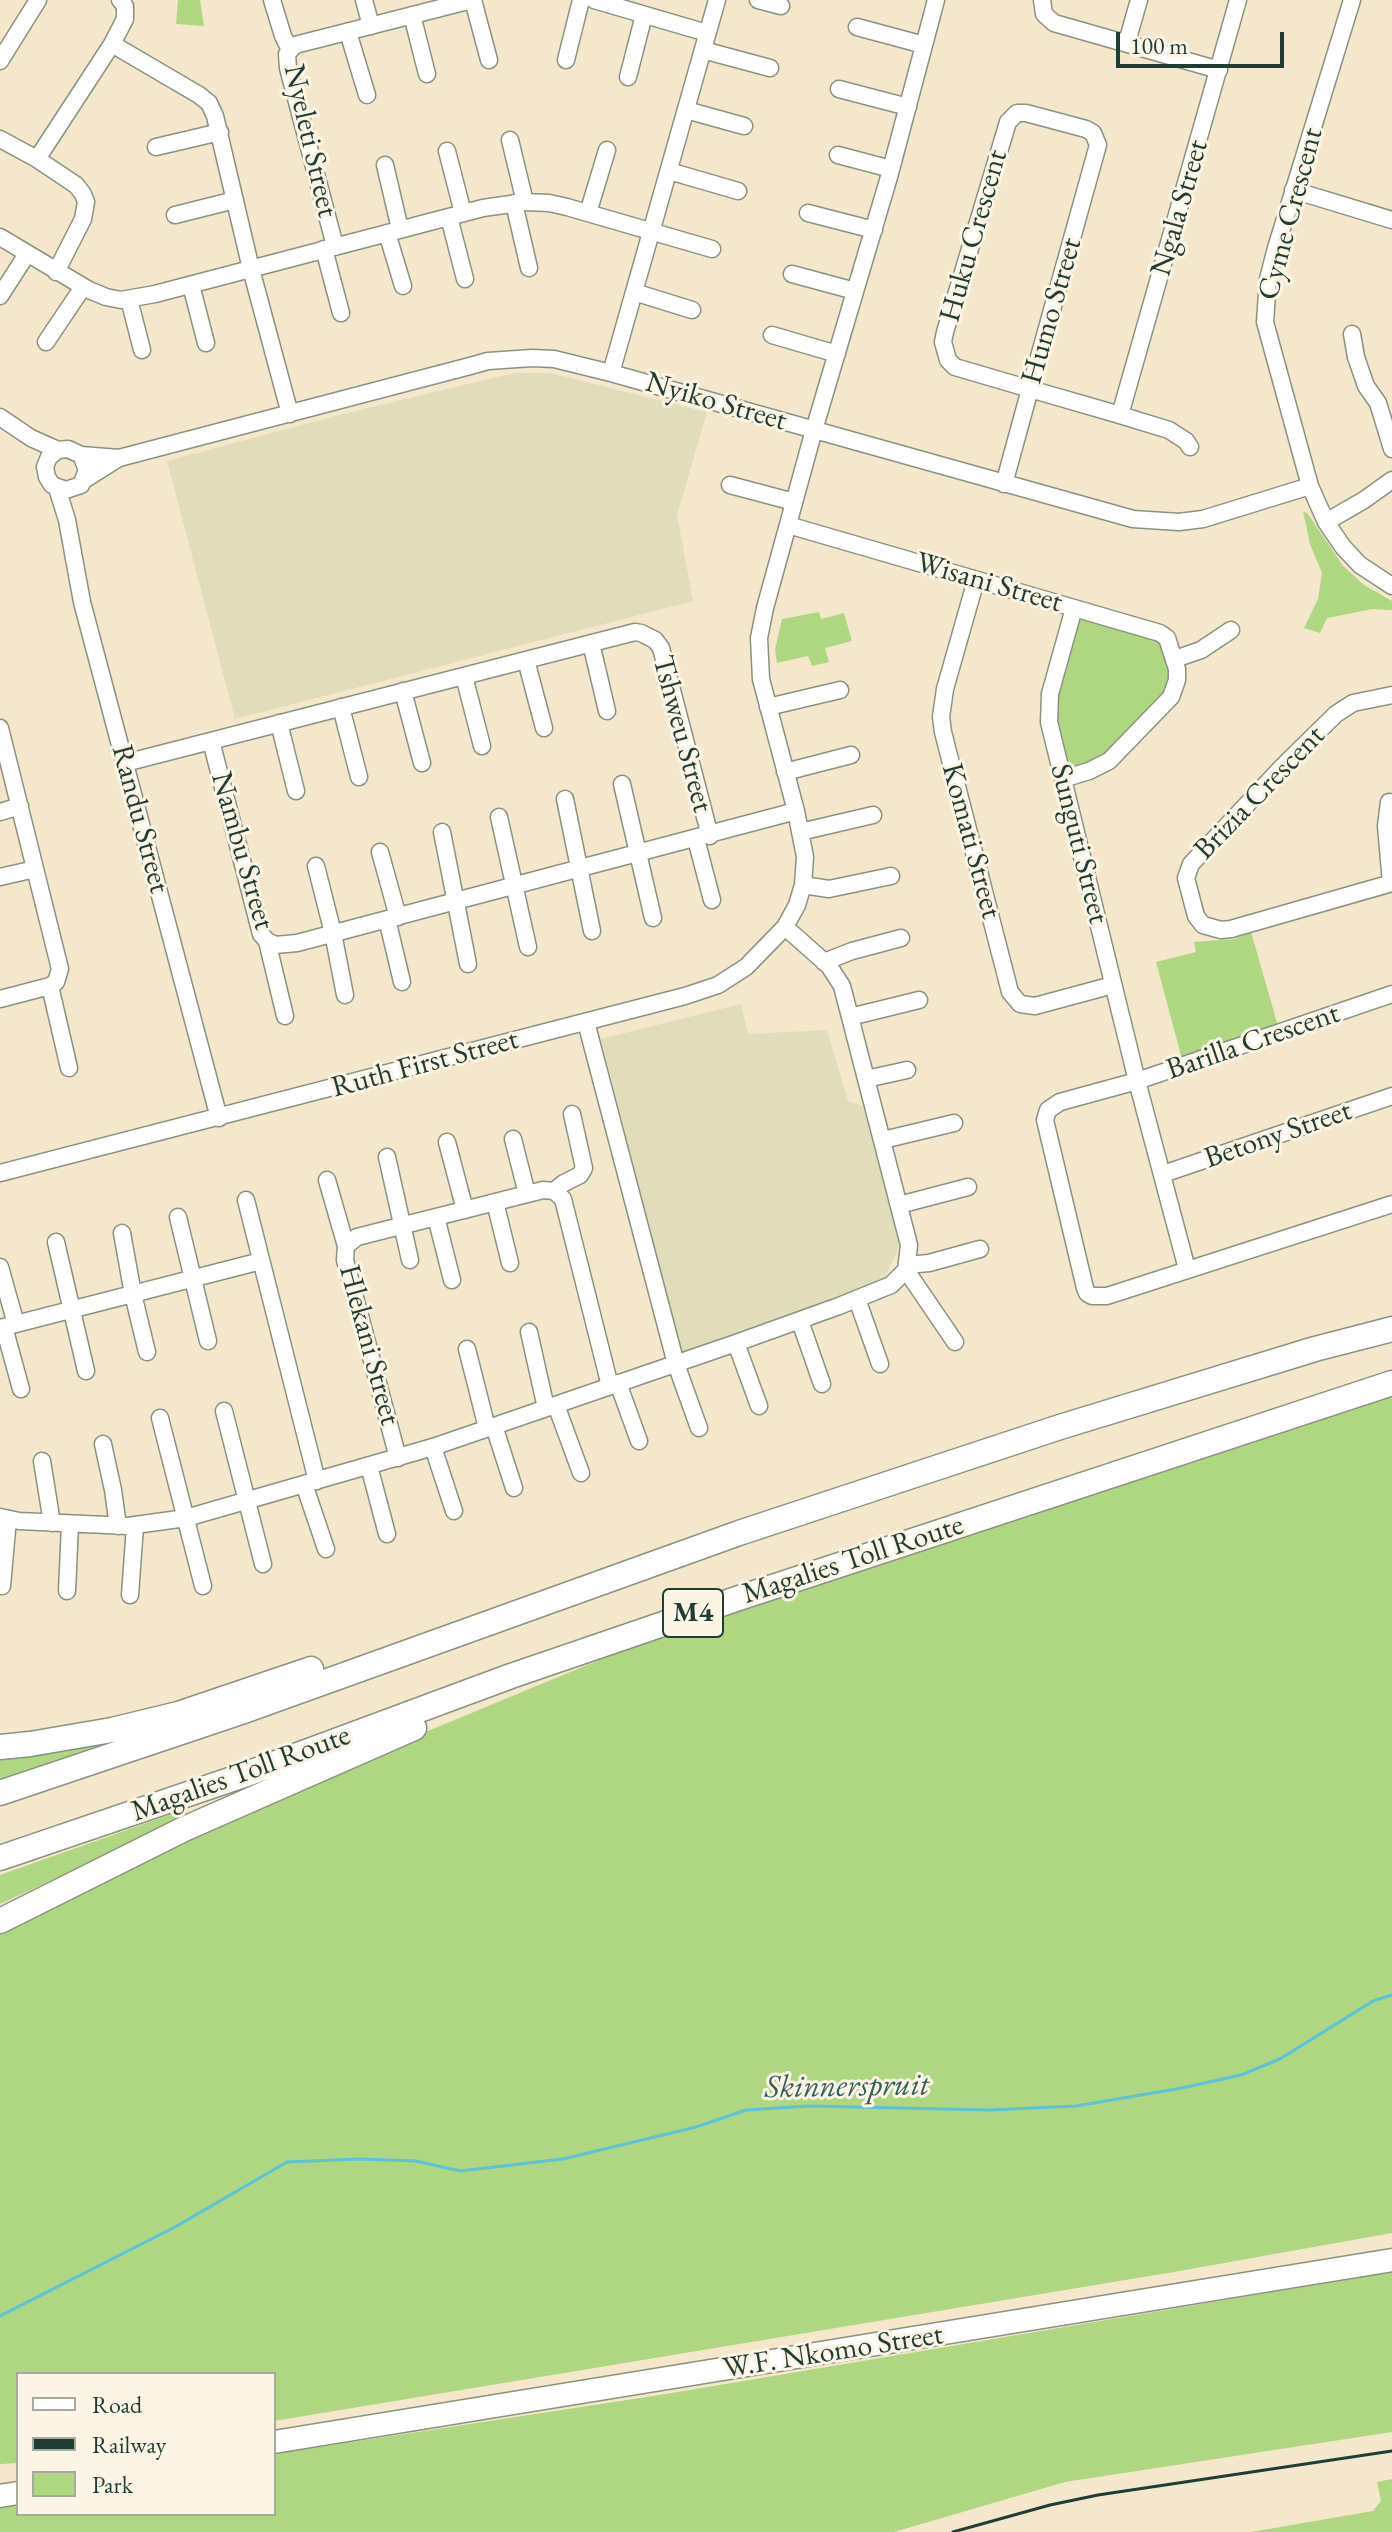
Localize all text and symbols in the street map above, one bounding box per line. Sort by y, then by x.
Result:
scale bar [1120,16,1288,66]
text: 100 m [1130,30,1188,61]
street label: Nyeleti Street [275,61,345,221]
street label: Cyme Crescent [1251,124,1331,304]
street label: Ngala Street [1143,136,1217,280]
street label: Huku Crescent [932,146,1016,326]
street label: Humo Street [1014,234,1090,388]
street label: Nyiko Street [641,365,791,439]
street label: Wisani Street [911,545,1067,621]
street label: Tshweu Street [644,652,720,816]
street label: Brizia Crescent [1187,718,1333,868]
street label: Randu Street [103,741,177,897]
street label: Komati Street [933,759,1009,923]
street label: Sunguti Street [1042,760,1116,928]
street label: Nambu Street [202,768,282,934]
street label: Barilla Crescent [1162,996,1344,1088]
street label: Ruth First Street [328,1022,522,1106]
street label: Betony Street [1200,1093,1356,1177]
street label: Hlekani Street [330,1261,408,1429]
street label: Magalies Toll Route [738,1507,968,1613]
road number: M4 [663,1589,723,1637]
street label: Magalies Toll Route [127,1718,355,1830]
water label: Skinnerspruit [764,2066,930,2108]
street label: W.F. Nkomo Street [720,2317,946,2387]
legend [16,2372,276,2516]
text: Road [92,2389,142,2420]
text: Railway [92,2429,166,2460]
text: Park [92,2469,133,2500]

